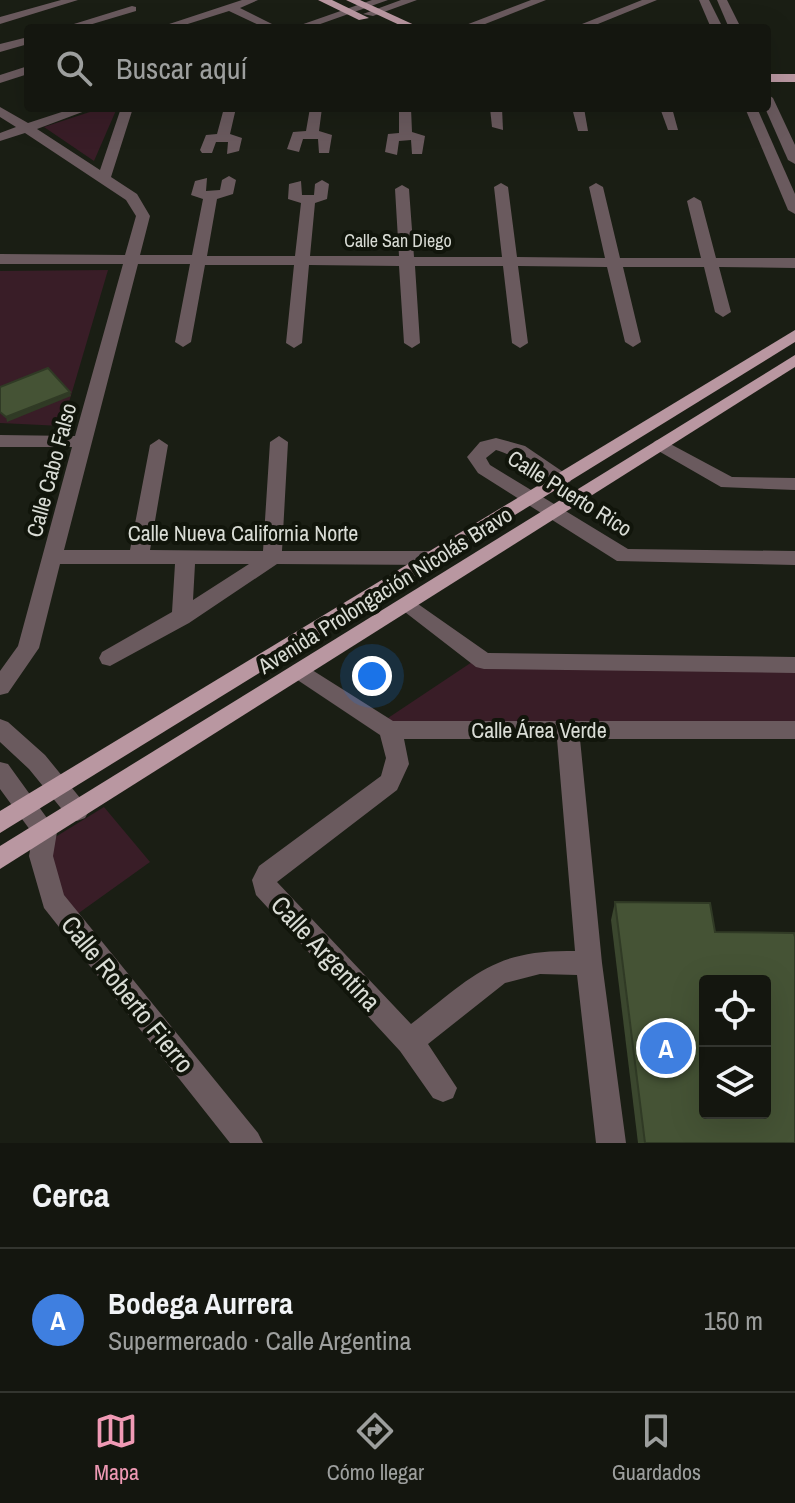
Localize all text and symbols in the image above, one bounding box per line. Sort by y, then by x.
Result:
search box [24,24,771,112]
icon: search [52,46,96,90]
text: Buscar aquí [116,48,247,88]
street label: Calle San Diego [344,228,452,253]
street label: Calle Cabo Falso [19,400,83,540]
street label: Calle Puerto Rico [502,443,638,543]
street label: Avenida Prolongación Nicolás Bravo [251,499,518,681]
street label: Calle Nueva California Norte [128,518,358,548]
your location [352,656,392,696]
street label: Calle Área Verde [471,715,607,745]
street label: Calle Argentina [263,888,389,1018]
street label: Calle Roberto Fierro [54,908,202,1080]
map controls [699,975,771,1119]
button: locate [699,975,771,1047]
pin: A [640,1018,692,1078]
button: layers [699,1047,771,1119]
text: Cerca [32,1172,110,1218]
text: Bodega Aurrera [108,1283,293,1323]
text: A [50,1303,66,1338]
text: 150 m [704,1303,763,1338]
text: Supermercado · Calle Argentina [108,1323,411,1358]
tab: Mapa [94,1409,139,1487]
tab: Cómo llegar [327,1409,424,1487]
tab: Guardados [612,1409,701,1487]

